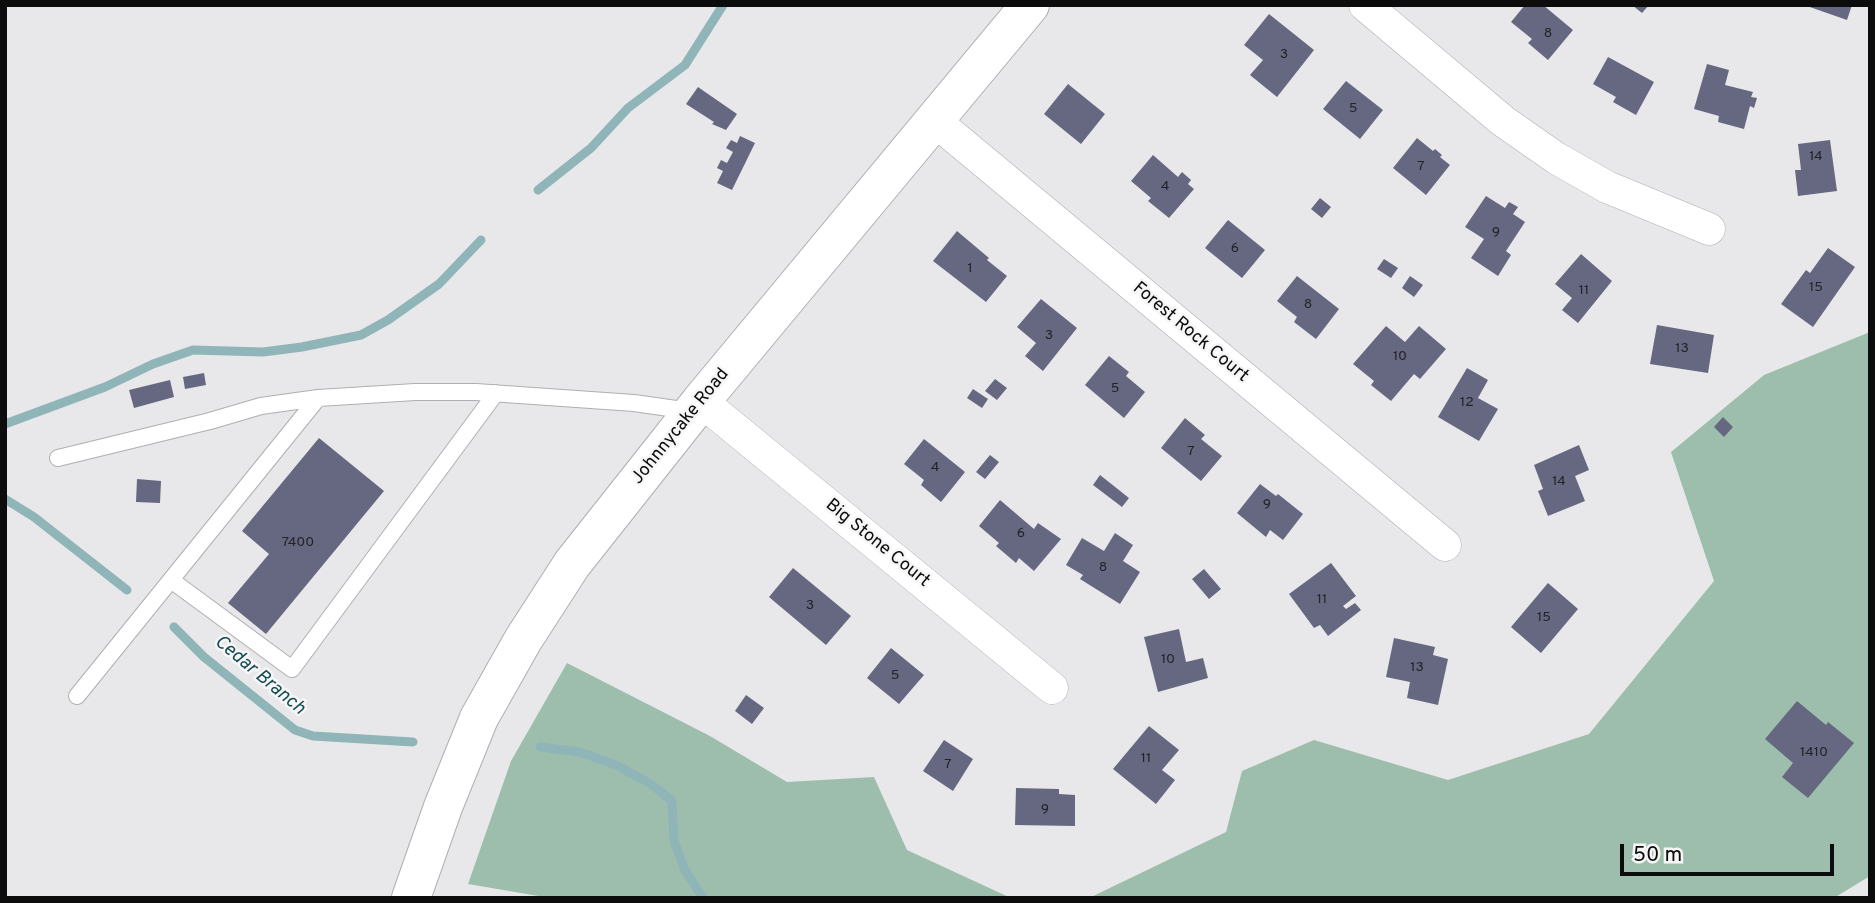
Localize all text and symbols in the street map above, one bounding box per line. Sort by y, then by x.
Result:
house number: 8 [1544,26,1552,42]
house number: 3 [1280,47,1288,63]
house number: 5 [1349,101,1357,117]
house number: 14 [1809,149,1823,165]
house number: 7 [1417,159,1425,175]
house number: 4 [1161,179,1169,195]
house number: 9 [1492,225,1500,241]
house number: 6 [1231,241,1239,257]
house number: 1 [967,261,973,277]
street label: Forest Rock Court [1128,278,1252,388]
house number: 15 [1809,280,1823,296]
house number: 11 [1579,283,1589,299]
house number: 8 [1304,297,1312,313]
house number: 3 [1045,328,1053,344]
house number: 13 [1675,341,1689,357]
house number: 10 [1393,349,1407,365]
street label: Johnnycake Road [628,365,734,489]
house number: 5 [1111,381,1119,397]
house number: 12 [1460,395,1474,411]
house number: 7 [1187,444,1195,460]
house number: 4 [931,460,939,476]
house number: 14 [1552,474,1566,490]
street label: Big Stone Court [820,495,934,593]
house number: 9 [1263,497,1271,513]
house number: 6 [1017,526,1025,542]
house number: 7400 [282,535,314,551]
house number: 8 [1099,560,1107,576]
house number: 11 [1317,592,1327,608]
house number: 3 [806,598,814,614]
house number: 15 [1537,610,1551,626]
water label: Cedar Branch [209,631,309,721]
house number: 10 [1161,652,1175,668]
house number: 13 [1410,660,1424,676]
house number: 5 [891,668,899,684]
house number: 1410 [1800,745,1828,761]
house number: 11 [1141,751,1151,767]
house number: 7 [944,757,952,773]
house number: 9 [1041,802,1049,818]
scale bar [1623,830,1836,874]
text: 50 m [1633,842,1682,869]

